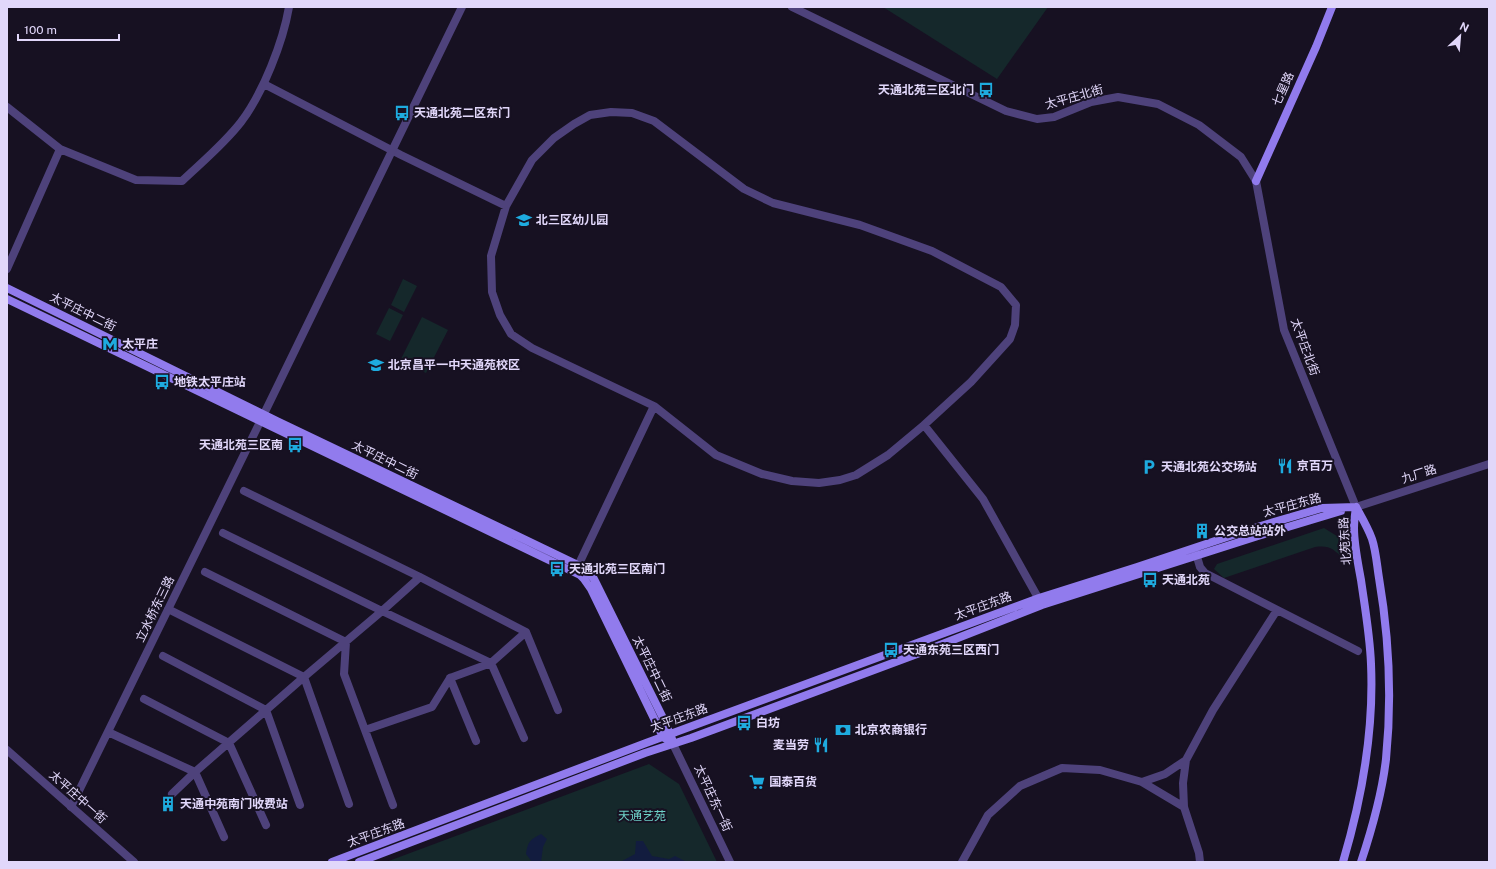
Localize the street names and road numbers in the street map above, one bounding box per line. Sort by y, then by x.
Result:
street label: 七星路 [1269,70,1297,108]
street label: 太平庄北街 [1043,82,1105,112]
street label: 太平庄中二街 [48,290,118,334]
street label: 太平庄北街 [1288,316,1322,378]
street label: 太平庄中二街 [350,438,420,482]
street label: 九厂路 [1400,462,1438,486]
street label: 太平庄东路 [1261,490,1323,520]
street label: 北苑东路 [1336,517,1354,565]
street label: 立水桥东三路 [133,574,177,644]
street label: 太平庄东路 [952,589,1014,623]
street label: 太平庄中二街 [630,634,674,704]
street label: 太平庄东路 [648,701,710,735]
street label: 太平庄东一街 [691,762,735,834]
street label: 太平庄中一街 [47,768,109,826]
street label: 太平庄东路 [345,816,407,850]

